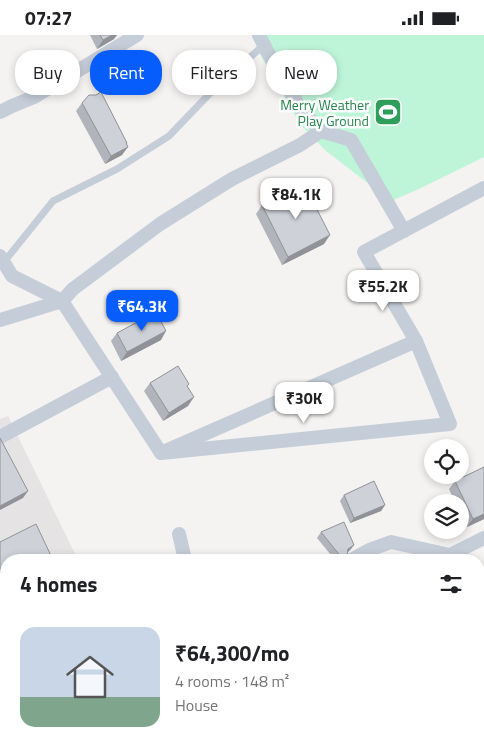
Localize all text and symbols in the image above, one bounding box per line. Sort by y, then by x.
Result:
text: 07:27 [25,3,72,32]
chip: Buy [15,50,80,95]
chip: Rent [90,50,162,95]
chip: Filters [172,50,256,95]
chip: New [266,50,337,95]
place label: Merry Weather Play Ground [280,94,369,131]
sports icon: Merry Weather Play Ground [373,97,403,127]
pin: ₹84.1K [255,177,337,220]
text: ₹84.1K [271,182,321,206]
pin: ₹55.2K [342,269,424,312]
text: ₹55.2K [358,274,408,298]
pin: ₹64.3K [101,289,183,332]
text: ₹64.3K [117,294,167,318]
pin: ₹30K [274,381,334,424]
text: ₹30K [286,386,322,410]
map controls [424,439,469,539]
button: locate [424,439,469,484]
button: layers [424,494,469,539]
text: 4 homes [20,568,97,600]
icon: filters [437,570,465,598]
text: ₹64,300/mo [175,637,289,669]
icon: home [60,647,120,707]
text: 4 rooms · 148 m² [175,669,289,693]
text: House [175,693,218,717]

